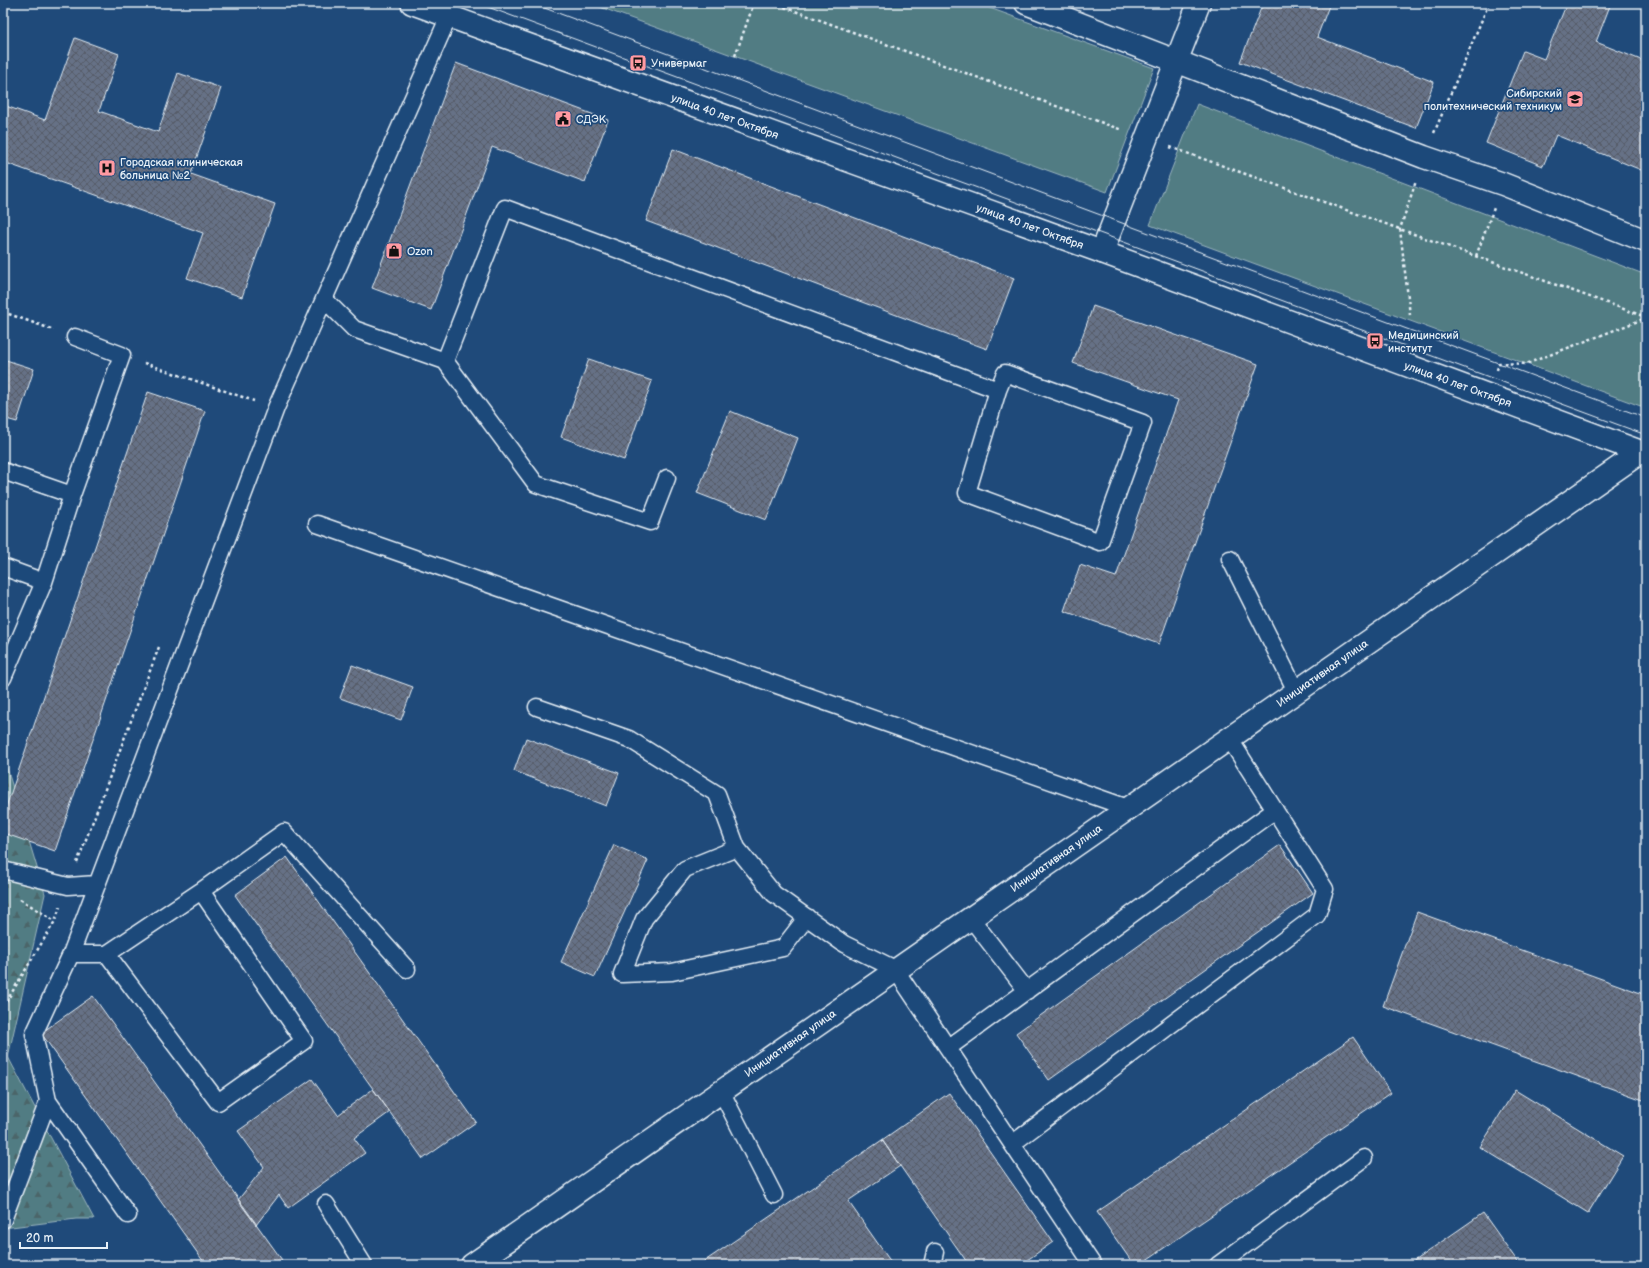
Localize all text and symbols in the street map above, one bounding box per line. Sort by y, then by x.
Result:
bus stop icon: Универмаг [628,53,648,73]
place label: Универмаг [651,57,707,70]
place label: Сибирский политехнический техникум [1424,87,1562,113]
school or university icon: Сибирский политехнический техникум [1565,89,1585,109]
street label: улица 40 лет Октября [669,91,780,142]
public building icon: СДЭК [553,109,573,129]
place label: СДЭК [576,113,607,126]
place label: Городская клиническая больница №2 [120,156,243,182]
hospital icon: Городская клиническая больница №2 [97,158,117,178]
street label: улица 40 лет Октября [974,201,1085,252]
shop icon: Ozon [384,241,404,261]
place label: Ozon [407,245,433,258]
place label: Медицинский институт [1388,329,1459,355]
bus stop icon: Медицинский институт [1365,331,1385,351]
street label: улица 40 лет Октября [1402,359,1513,410]
street label: Инициативная улица [1274,637,1371,710]
street label: Инициативная улица [1008,822,1105,895]
street label: Инициативная улица [742,1007,839,1080]
scale bar [20,1224,107,1250]
text: 20 m [26,1231,53,1246]

